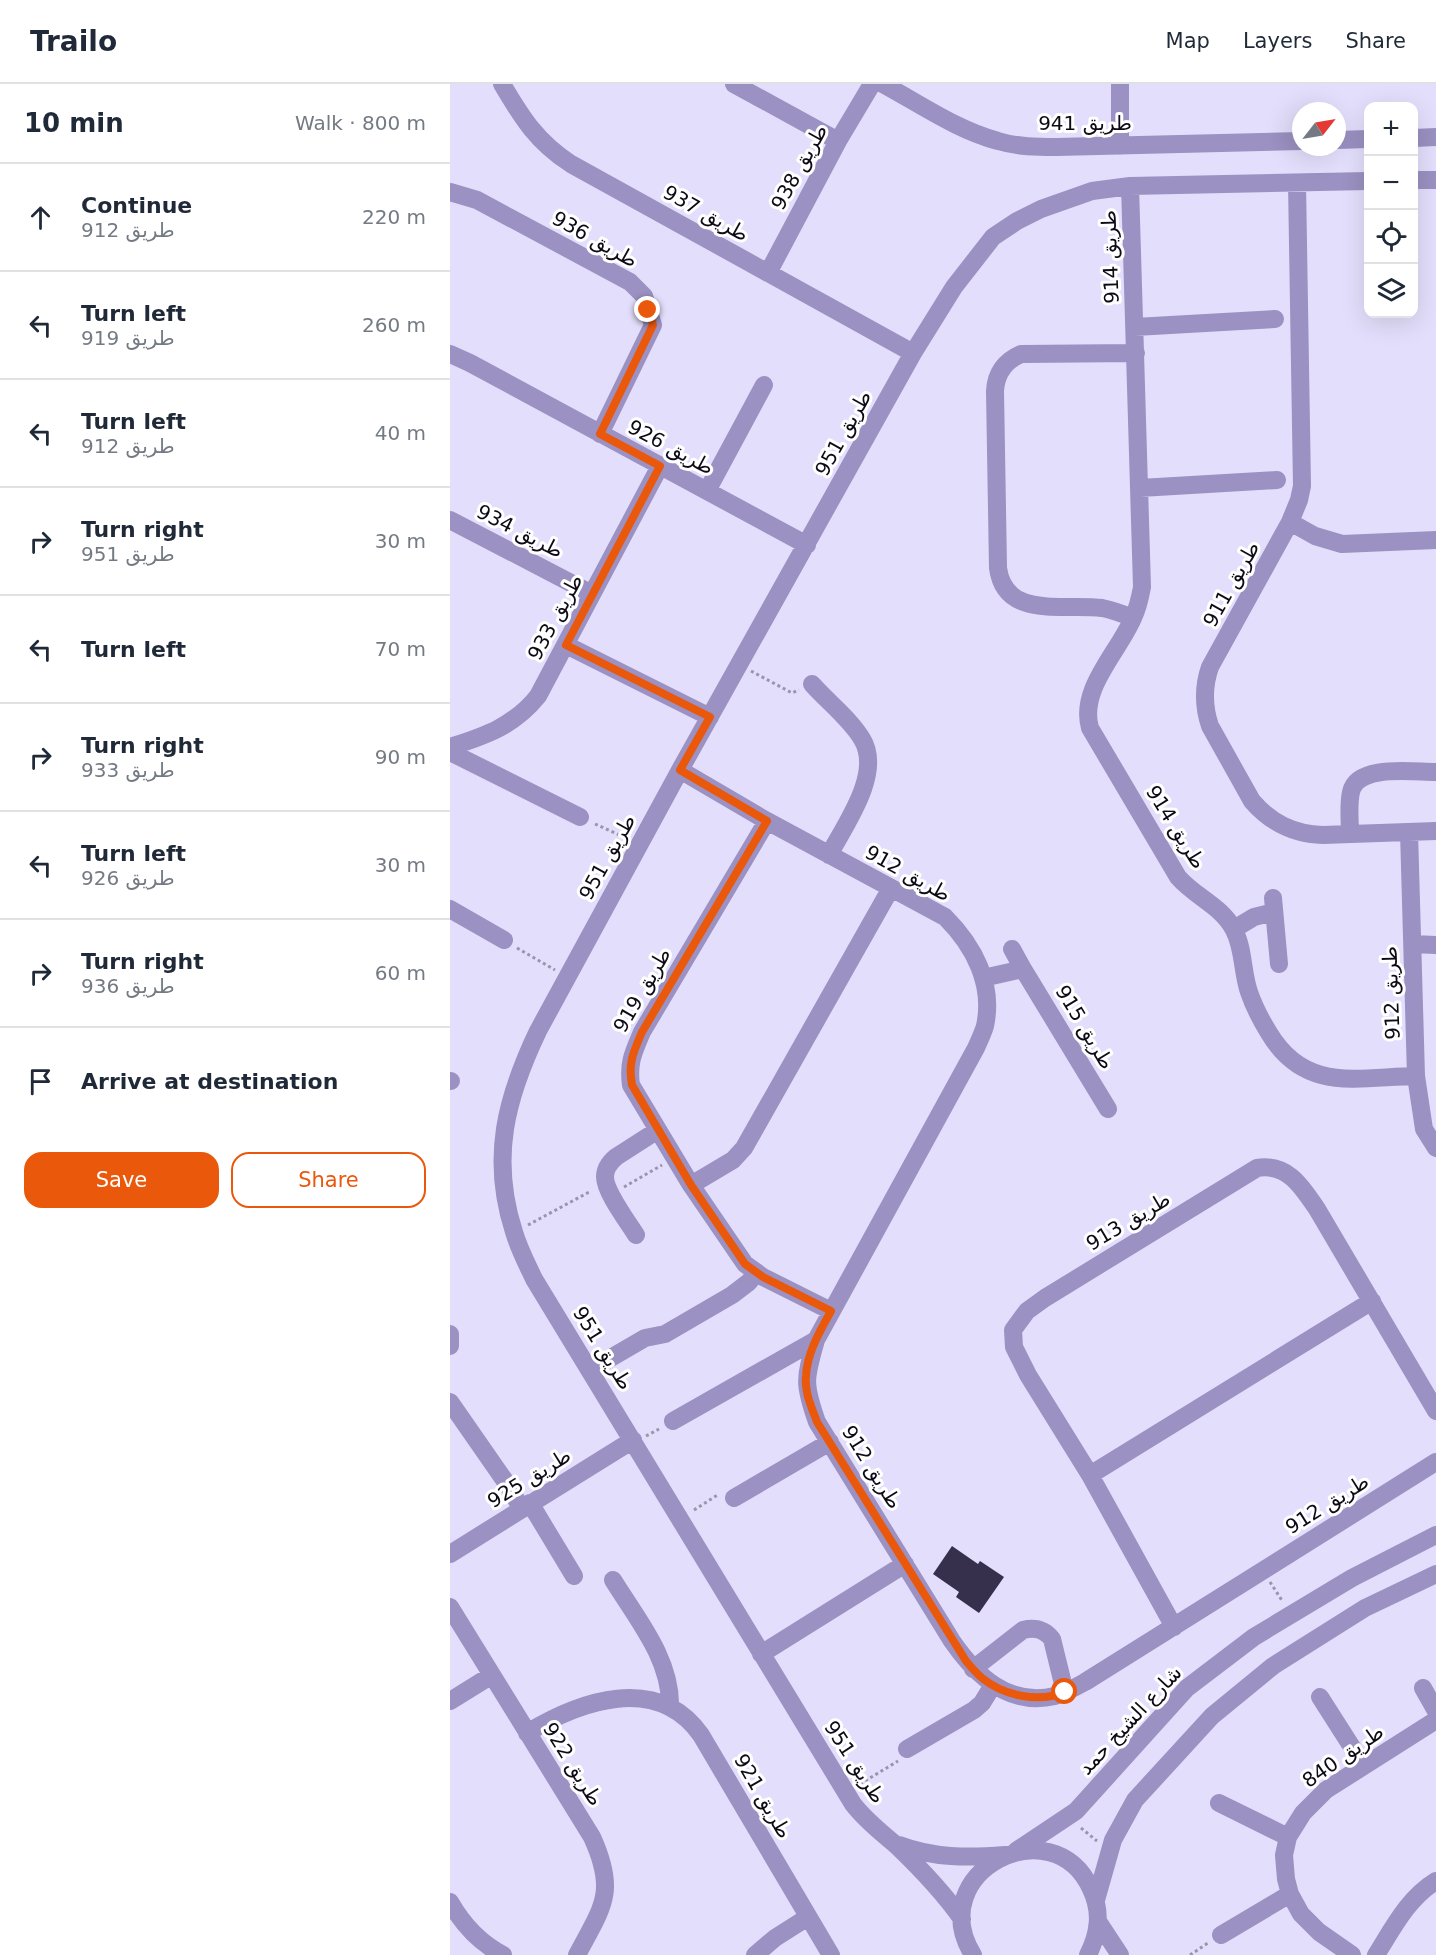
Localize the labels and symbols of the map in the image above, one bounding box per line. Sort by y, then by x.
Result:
north arrow [1292,102,1346,156]
street label: طريق 941 [1038,111,1132,135]
street label: طريق 938 [766,120,832,214]
street label: طريق 937 [659,180,753,246]
street label: طريق 936 [548,206,642,272]
street label: طريق 914 [1096,210,1124,304]
route end [634,296,660,322]
street label: طريق 951 [810,386,876,480]
street label: طريق 926 [624,414,718,480]
street label: طريق 934 [473,499,567,563]
street label: طريق 911 [1198,537,1264,631]
street label: طريق 933 [522,570,588,664]
street label: طريق 914 [1141,781,1211,873]
street label: طريق 951 [574,810,640,904]
street label: طريق 912 [861,840,955,906]
street label: طريق 919 [608,943,676,1037]
street label: طريق 912 [1377,946,1405,1040]
street label: طريق 915 [1051,981,1119,1073]
street label: طريق 913 [1082,1187,1174,1255]
street label: طريق 951 [568,1302,638,1394]
street label: طريق 912 [837,1421,907,1513]
street label: طريق 925 [483,1443,575,1513]
street label: طريق 912 [1281,1469,1373,1539]
street label: شارع الشيخ حمد [1073,1661,1187,1779]
route start [1051,1678,1077,1704]
street label: طريق 951 [819,1716,891,1808]
street label: طريق 922 [538,1718,608,1810]
street label: طريق 840 [1298,1719,1388,1793]
street label: طريق 921 [729,1749,797,1843]

